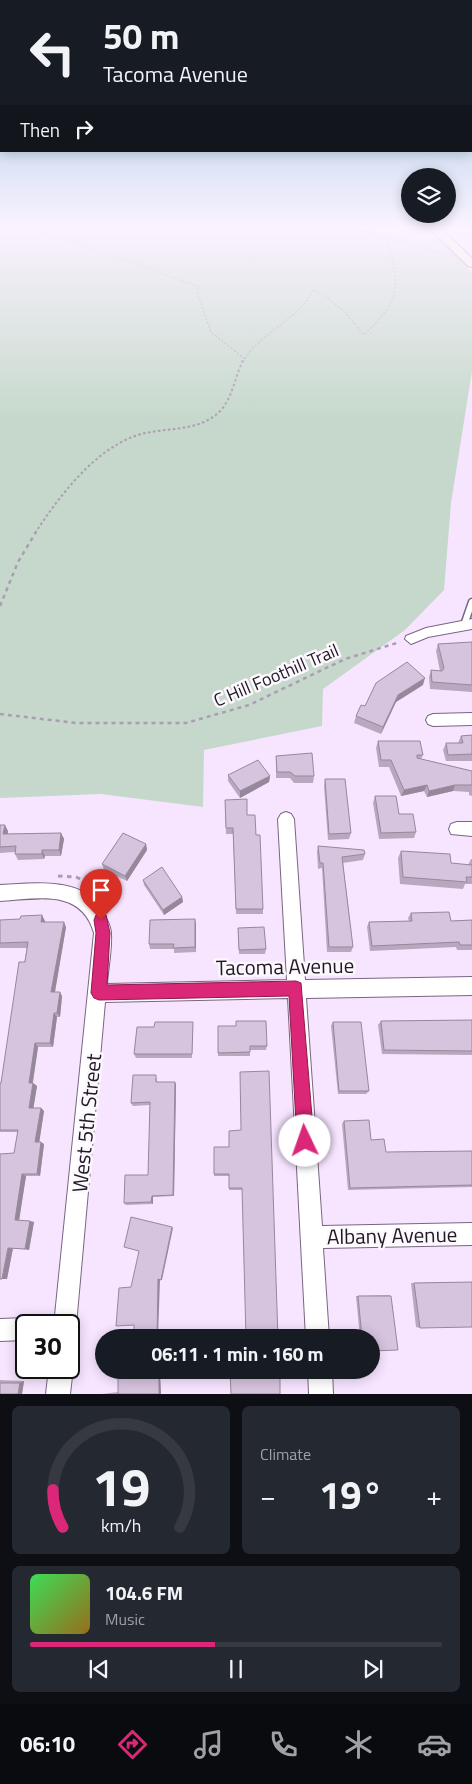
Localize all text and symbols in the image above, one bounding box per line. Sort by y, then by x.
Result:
text: 50 m [103,9,179,63]
icon: left [20,20,85,85]
text: Tacoma Avenue [103,57,248,91]
text: Then [20,115,60,144]
icon: right [70,115,98,143]
map controls [401,168,456,223]
button: layers [401,168,456,223]
street label: C Hill Foothill Trail [209,636,343,714]
pin [80,869,122,920]
icon: arrive [87,876,115,904]
street label: Tacoma Avenue [216,949,354,983]
street label: West 5th Street [63,1051,109,1194]
position arrow [278,1114,330,1166]
street label: Albany Avenue [326,1218,458,1252]
speed limit sign: 30 [15,1314,80,1379]
text: 06:11 · 1 min · 160 m [151,1339,324,1368]
text: Climate [260,1442,311,1466]
text: 19 [92,1447,150,1526]
text: 19° [319,1466,383,1524]
text: − [260,1474,276,1517]
text: + [426,1474,442,1517]
text: km/h [101,1512,141,1539]
text: 104.6 FM [105,1578,183,1607]
text: Music [105,1607,145,1631]
icon: previous [85,1655,113,1683]
icon: pause [222,1655,250,1683]
icon: next [359,1655,387,1683]
text: 06:10 [20,1727,75,1761]
icon: directions [115,1727,150,1762]
icon: music [191,1727,226,1762]
icon: phone [266,1727,301,1762]
icon: climate [341,1727,376,1762]
icon: car [417,1727,452,1762]

